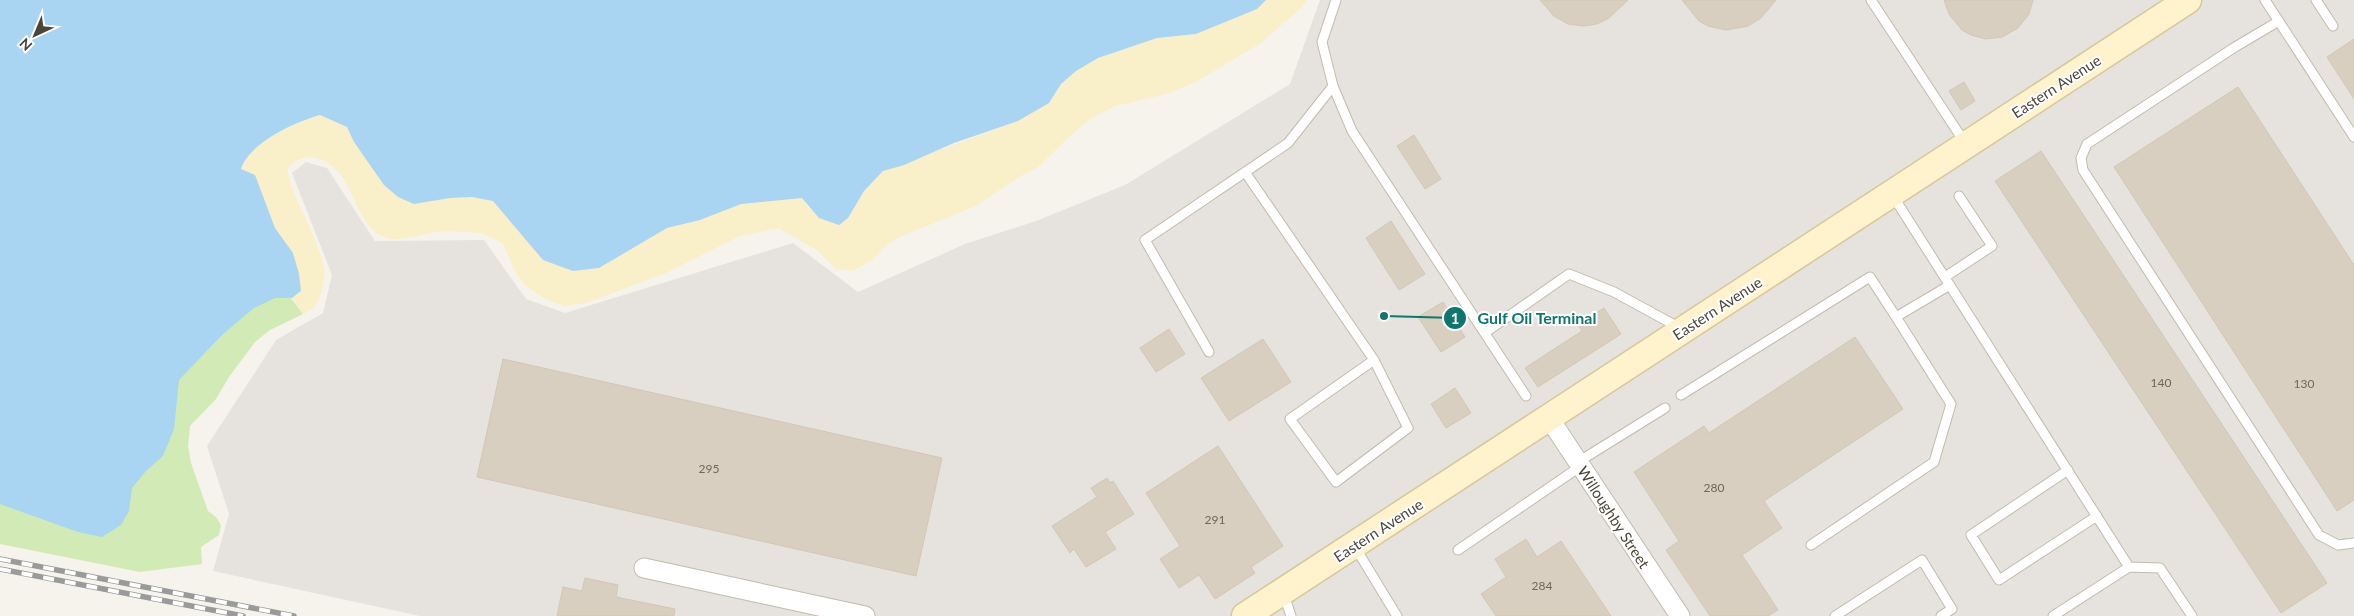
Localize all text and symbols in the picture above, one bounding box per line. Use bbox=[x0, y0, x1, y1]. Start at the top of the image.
north arrow bbox=[10, 10, 60, 60]
text: N bbox=[16, 35, 35, 55]
street label: Eastern Avenue bbox=[2008, 50, 2104, 121]
street label: Eastern Avenue bbox=[1669, 272, 1765, 343]
callout: Gulf Oil Terminal bbox=[1443, 303, 1607, 334]
text: Gulf Oil Terminal bbox=[1478, 308, 1596, 327]
text: 1 bbox=[1451, 309, 1459, 327]
house number: 140 bbox=[2151, 375, 2171, 390]
house number: 130 bbox=[2294, 376, 2314, 391]
house number: 295 bbox=[699, 461, 719, 476]
street label: Willoughby Street bbox=[1574, 463, 1654, 572]
house number: 280 bbox=[1704, 480, 1724, 495]
street label: Eastern Avenue bbox=[1330, 494, 1426, 565]
house number: 291 bbox=[1205, 512, 1225, 527]
house number: 284 bbox=[1532, 578, 1552, 593]

